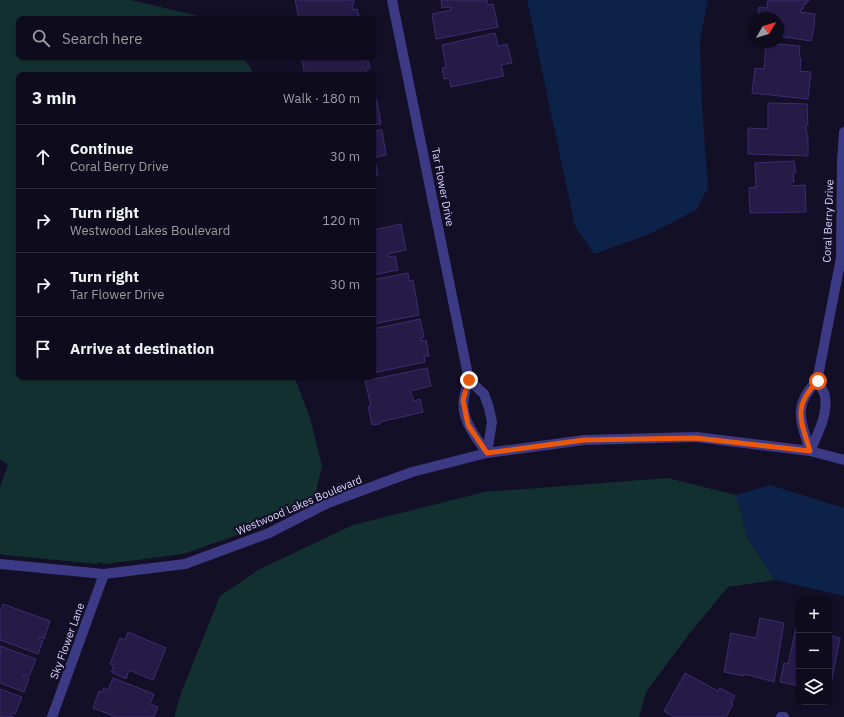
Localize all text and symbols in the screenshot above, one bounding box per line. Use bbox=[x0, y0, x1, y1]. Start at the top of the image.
north arrow bbox=[748, 12, 784, 48]
search box bbox=[16, 16, 376, 60]
icon: search bbox=[30, 27, 52, 49]
text: Search here bbox=[62, 29, 142, 48]
text: 3 min bbox=[32, 87, 76, 109]
text: Walk · 180 m bbox=[283, 90, 360, 107]
text: Continue bbox=[70, 139, 134, 158]
icon: ahead bbox=[32, 146, 54, 168]
street label: Tar Flower Drive bbox=[429, 146, 457, 228]
text: 30 m bbox=[330, 148, 360, 165]
text: Coral Berry Drive bbox=[70, 158, 169, 175]
street label: Coral Berry Drive bbox=[820, 179, 836, 263]
text: Turn right bbox=[70, 203, 139, 222]
icon: right bbox=[32, 210, 54, 232]
text: 120 m bbox=[322, 212, 360, 229]
text: Westwood Lakes Boulevard bbox=[70, 222, 230, 239]
text: Turn right bbox=[70, 267, 139, 286]
icon: right bbox=[32, 274, 54, 296]
text: 30 m bbox=[330, 276, 360, 293]
text: Tar Flower Drive bbox=[70, 286, 164, 303]
icon: arrive bbox=[32, 338, 54, 360]
text: Arrive at destination bbox=[70, 339, 214, 358]
route end bbox=[460, 371, 478, 389]
route start bbox=[809, 372, 827, 390]
street label: Westwood Lakes Boulevard bbox=[234, 472, 364, 538]
map controls bbox=[796, 597, 832, 705]
button: + bbox=[796, 597, 832, 633]
street label: Sky Flower Lane bbox=[47, 601, 87, 681]
button: − bbox=[796, 633, 832, 669]
button: layers bbox=[796, 669, 832, 705]

